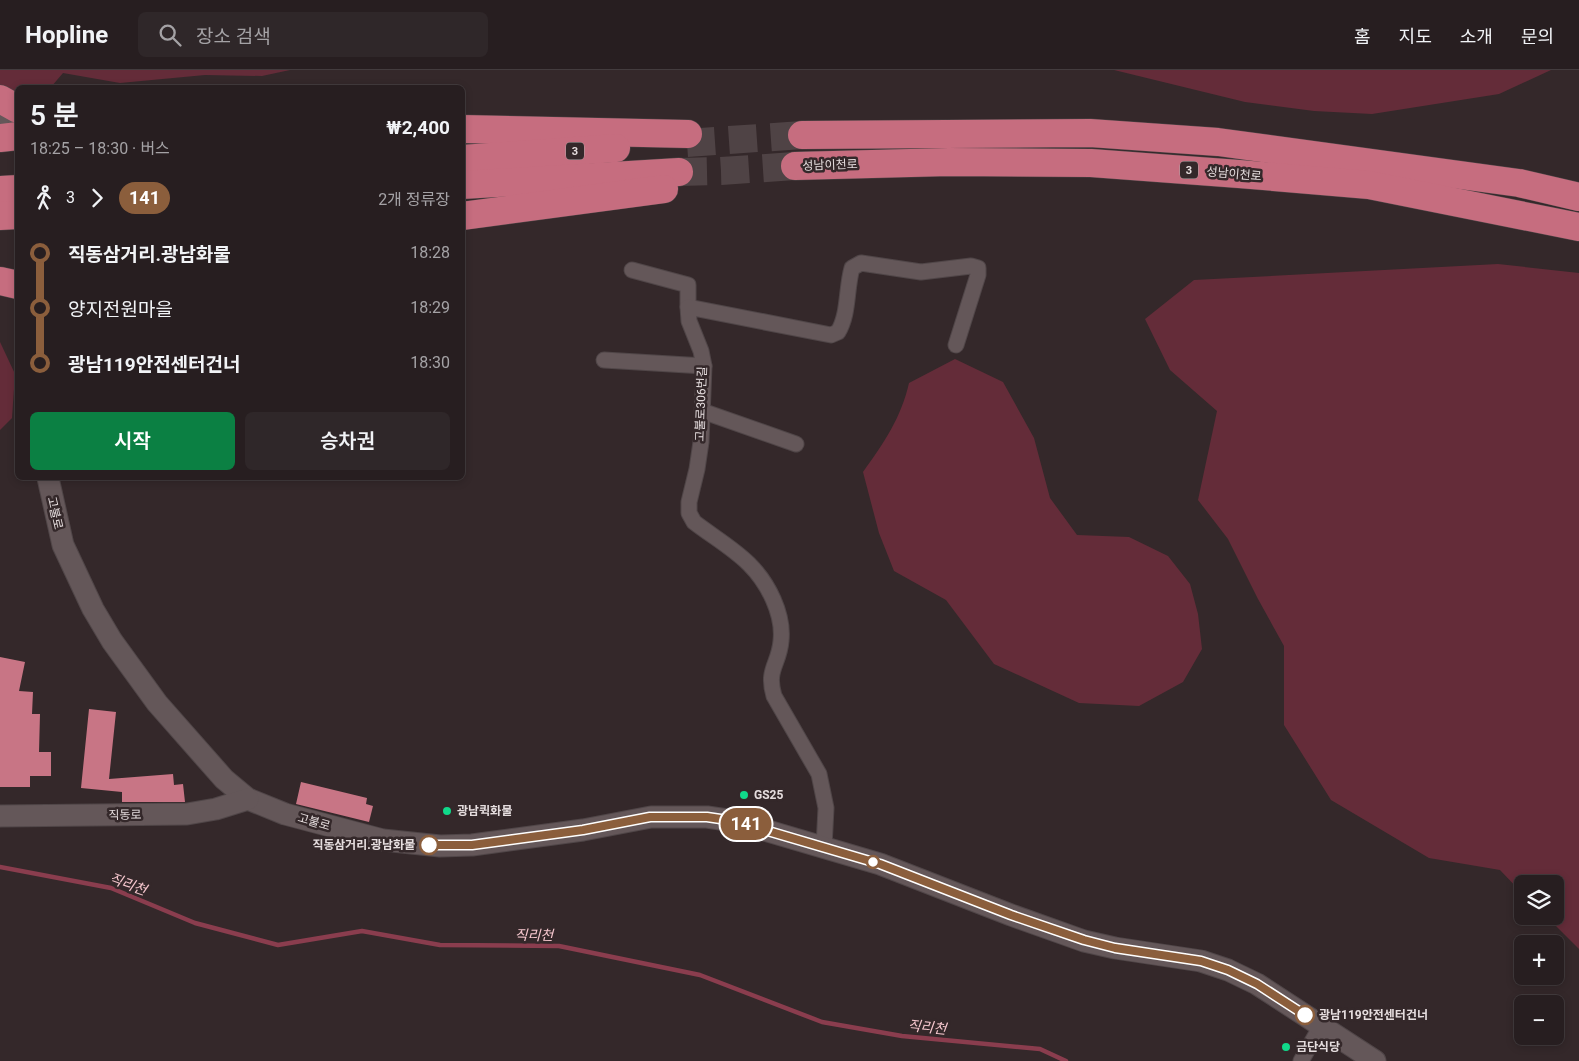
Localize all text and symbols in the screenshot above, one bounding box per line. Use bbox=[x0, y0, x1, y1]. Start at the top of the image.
search box bbox=[138, 12, 488, 57]
text: Hopline bbox=[25, 21, 108, 49]
icon: search bbox=[156, 21, 184, 49]
text: 장소 검색 bbox=[196, 25, 271, 48]
text: 홈 bbox=[1354, 26, 1371, 47]
text: 지도 bbox=[1399, 26, 1432, 47]
text: 소개 bbox=[1460, 26, 1493, 47]
text: 문의 bbox=[1521, 26, 1554, 47]
text: 5 분 bbox=[30, 99, 79, 132]
text: ₩2,400 bbox=[386, 116, 450, 139]
text: 18:25 – 18:30 · 버스 bbox=[30, 139, 170, 158]
road number: 3 bbox=[566, 142, 584, 160]
street label: 성남이천로 bbox=[802, 157, 858, 173]
road number: 3 bbox=[1180, 162, 1198, 178]
street label: 성남이천로 bbox=[1206, 165, 1262, 183]
icon: walk bbox=[30, 184, 58, 212]
icon: forward bbox=[83, 184, 111, 212]
text: 141 bbox=[129, 187, 160, 208]
text: 3 bbox=[66, 188, 75, 207]
text: 2개 정류장 bbox=[378, 190, 450, 209]
text: 직동삼거리.광남화물 bbox=[68, 243, 231, 266]
text: 18:28 bbox=[410, 243, 450, 262]
text: 양지전원마을 bbox=[68, 298, 173, 321]
text: 18:29 bbox=[410, 298, 450, 317]
text: 광남119안전센터건너 bbox=[68, 353, 241, 376]
text: 18:30 bbox=[410, 353, 450, 372]
street label: 고불로306번길 bbox=[693, 366, 709, 442]
button: 시작 bbox=[30, 412, 235, 470]
button: 승차권 bbox=[245, 412, 450, 470]
street label: 고불로 bbox=[44, 495, 66, 531]
place label: GS25 bbox=[754, 788, 783, 802]
marker: GS25 bbox=[738, 789, 750, 801]
place label: 광남퀵화물 bbox=[457, 804, 512, 818]
marker: 광남퀵화물 bbox=[441, 805, 453, 817]
street label: 직동로 bbox=[108, 808, 142, 822]
line badge: 141 bbox=[717, 808, 775, 840]
street label: 고불로 bbox=[296, 811, 332, 833]
text: 141 bbox=[731, 813, 761, 834]
marker: 직동삼거리.광남화물 bbox=[419, 835, 439, 855]
place label: 직동삼거리.광남화물 bbox=[312, 838, 415, 852]
unlabelled marker bbox=[866, 855, 880, 869]
water label: 직리천 bbox=[107, 870, 150, 899]
map controls bbox=[1514, 875, 1564, 1045]
button: layers bbox=[1514, 875, 1564, 925]
water label: 직리천 bbox=[515, 927, 555, 943]
button: + bbox=[1514, 935, 1564, 985]
button: − bbox=[1514, 995, 1564, 1045]
marker: 광남119안전센터건너 bbox=[1295, 1005, 1315, 1025]
place label: 광남119안전센터건너 bbox=[1319, 1008, 1428, 1022]
water label: 직리천 bbox=[907, 1017, 948, 1037]
place label: 금단식당 bbox=[1296, 1040, 1340, 1054]
marker: 금단식당 bbox=[1280, 1041, 1292, 1053]

